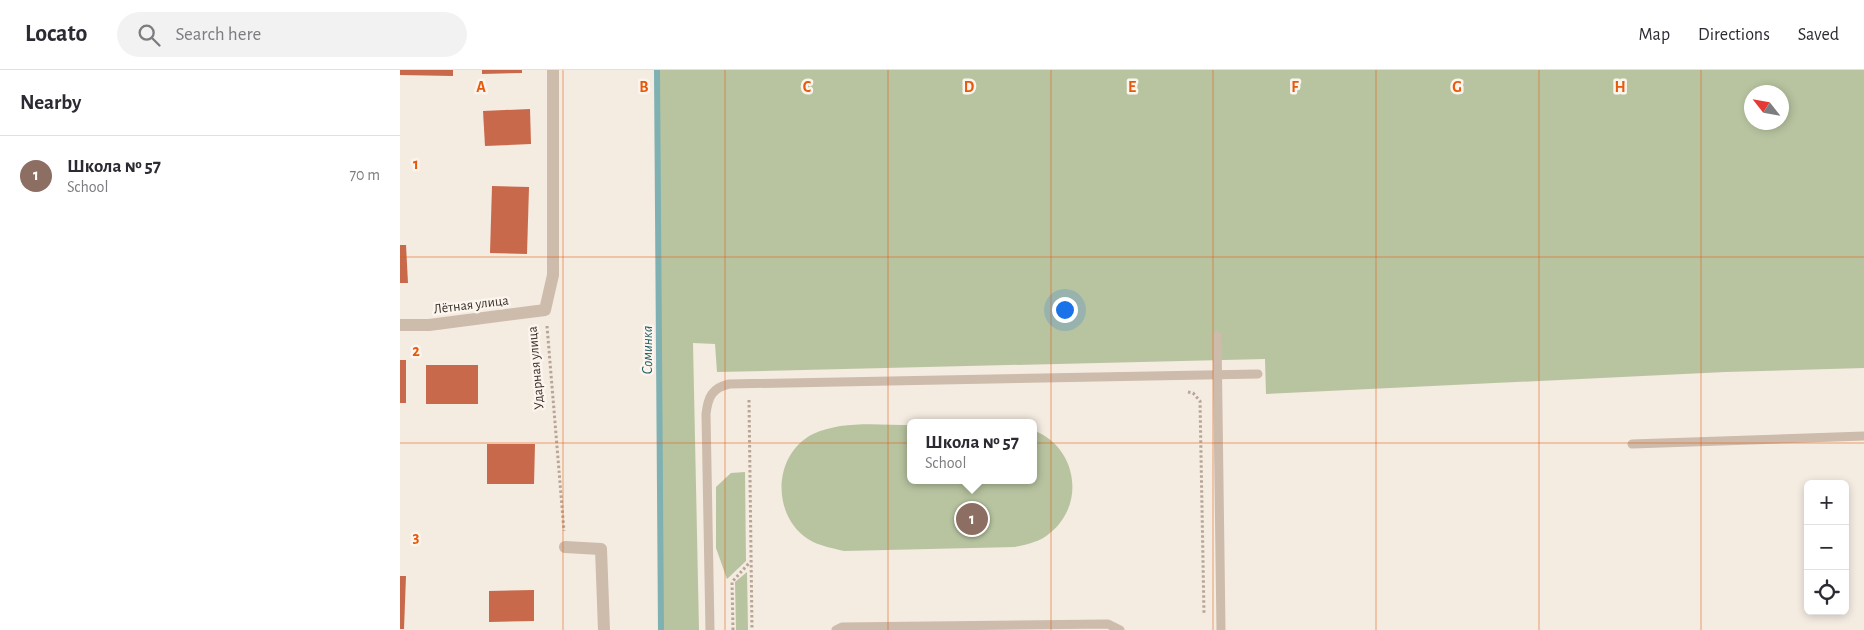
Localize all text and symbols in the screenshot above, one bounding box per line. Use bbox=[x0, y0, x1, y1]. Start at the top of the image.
search box bbox=[117, 12, 467, 57]
icon: search bbox=[135, 21, 163, 49]
text: Locato bbox=[25, 22, 87, 46]
text: Search here bbox=[175, 25, 261, 44]
text: Map bbox=[1639, 26, 1670, 44]
text: Directions bbox=[1698, 26, 1770, 44]
text: Saved bbox=[1798, 26, 1839, 44]
text: A bbox=[476, 79, 486, 95]
text: B bbox=[639, 79, 649, 95]
text: C bbox=[803, 79, 812, 95]
text: D bbox=[964, 79, 975, 95]
text: E bbox=[1128, 79, 1136, 95]
text: F bbox=[1291, 79, 1299, 95]
text: G bbox=[1452, 79, 1462, 95]
text: H bbox=[1614, 79, 1626, 95]
north arrow bbox=[1744, 85, 1789, 130]
text: Nearby bbox=[20, 92, 81, 113]
text: 1 bbox=[413, 156, 419, 172]
text: Школа № 57 bbox=[67, 157, 161, 176]
text: 1 bbox=[33, 167, 39, 183]
text: 70 m bbox=[349, 167, 380, 183]
text: School bbox=[67, 179, 108, 195]
street label: Лётная улица bbox=[433, 293, 510, 317]
your location bbox=[1052, 297, 1078, 323]
street label: Ударная улица bbox=[525, 325, 547, 410]
water label: Соминка bbox=[640, 326, 655, 374]
text: 2 bbox=[412, 343, 420, 359]
popup bbox=[907, 419, 1037, 484]
text: Школа № 57 bbox=[925, 433, 1019, 452]
text: School bbox=[925, 455, 966, 471]
map controls bbox=[1804, 480, 1849, 615]
button: + bbox=[1804, 480, 1849, 525]
pin: 1 bbox=[956, 500, 988, 538]
button: − bbox=[1804, 525, 1849, 570]
text: 3 bbox=[413, 529, 420, 545]
button: locate bbox=[1804, 570, 1849, 615]

